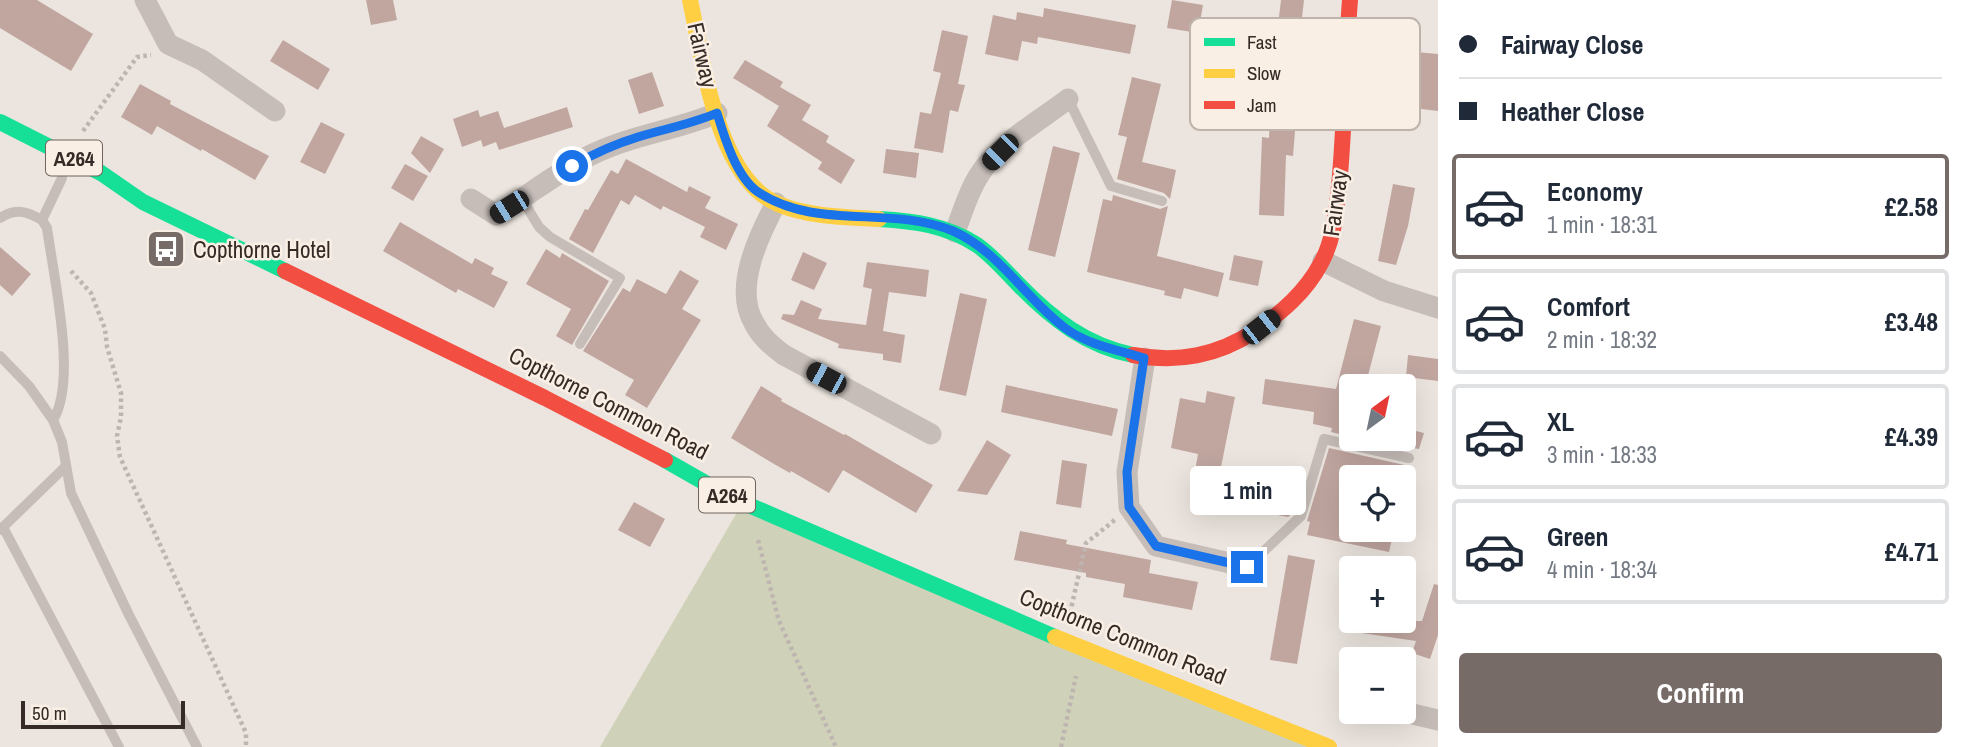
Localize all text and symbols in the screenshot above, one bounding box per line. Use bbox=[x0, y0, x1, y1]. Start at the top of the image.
legend bbox=[1190, 18, 1420, 130]
street label: Fairway bbox=[680, 19, 726, 91]
text: Fairway Close bbox=[1501, 27, 1643, 62]
text: Fast bbox=[1247, 29, 1277, 55]
text: Slow bbox=[1247, 60, 1282, 86]
text: Jam bbox=[1247, 92, 1276, 118]
text: Heather Close bbox=[1501, 94, 1644, 129]
car bbox=[978, 130, 1023, 174]
road number: A264 bbox=[46, 140, 102, 176]
route start bbox=[556, 150, 588, 182]
street label: Fairway bbox=[1315, 168, 1355, 238]
text: Economy bbox=[1547, 174, 1643, 209]
icon: car bbox=[1463, 175, 1526, 238]
car bbox=[486, 187, 533, 227]
text: £2.58 bbox=[1885, 189, 1938, 224]
text: 1 min · 18:31 bbox=[1547, 209, 1657, 240]
bus stop icon: Copthorne Hotel bbox=[145, 228, 187, 270]
place label: Copthorne Hotel bbox=[193, 234, 330, 265]
text: Comfort bbox=[1547, 289, 1630, 324]
icon: car bbox=[1463, 290, 1526, 353]
text: £3.48 bbox=[1885, 304, 1938, 339]
car bbox=[1238, 306, 1285, 348]
text: 2 min · 18:32 bbox=[1547, 324, 1657, 355]
street label: Copthorne Common Road bbox=[504, 339, 714, 467]
car bbox=[803, 359, 850, 397]
north arrow bbox=[1339, 374, 1416, 452]
map controls bbox=[1339, 374, 1416, 724]
text: XL bbox=[1547, 404, 1574, 439]
icon: car bbox=[1463, 405, 1526, 468]
text: £4.39 bbox=[1885, 419, 1938, 454]
text: 3 min · 18:33 bbox=[1547, 439, 1657, 470]
button: locate bbox=[1339, 465, 1416, 542]
callout: 1 min bbox=[1189, 466, 1305, 514]
text: 1 min bbox=[1223, 475, 1273, 506]
road number: A264 bbox=[699, 477, 755, 512]
text: Green bbox=[1547, 519, 1609, 554]
icon: car bbox=[1463, 520, 1526, 583]
text: £4.71 bbox=[1885, 534, 1938, 569]
route end bbox=[1231, 551, 1263, 583]
text: 4 min · 18:34 bbox=[1547, 554, 1657, 585]
button: + bbox=[1339, 556, 1416, 633]
street label: Copthorne Common Road bbox=[1015, 580, 1231, 692]
button: − bbox=[1339, 647, 1416, 724]
button: Confirm bbox=[1459, 653, 1942, 733]
scale bar bbox=[21, 698, 186, 730]
text: 50 m bbox=[32, 700, 67, 726]

